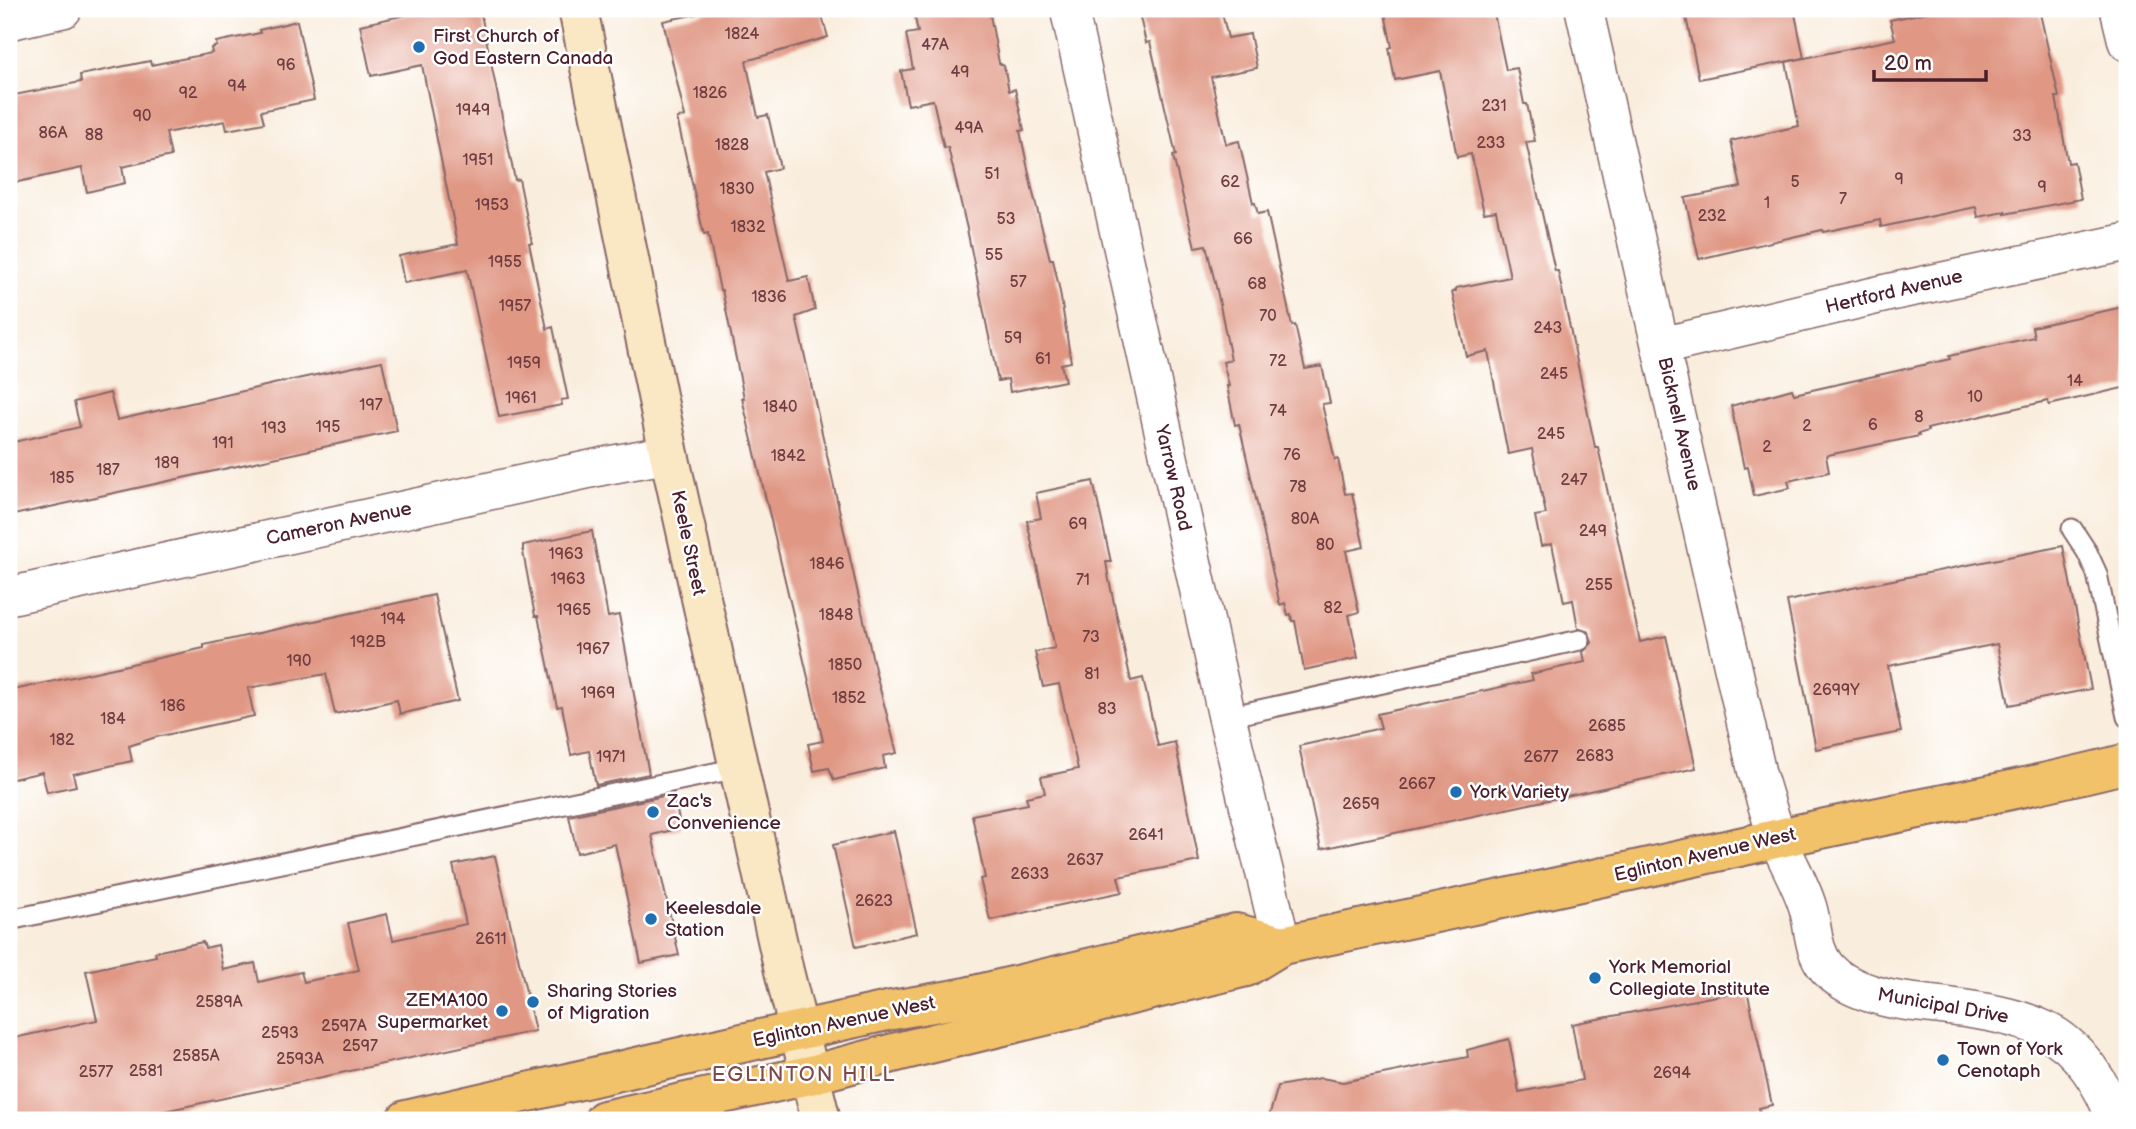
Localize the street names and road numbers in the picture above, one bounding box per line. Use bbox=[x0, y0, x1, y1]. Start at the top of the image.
street label: Hertford Avenue bbox=[1823, 265, 1965, 319]
street label: Bicknell Avenue bbox=[1652, 355, 1706, 493]
street label: Yarrow Road bbox=[1149, 422, 1196, 533]
street label: Keele Street bbox=[666, 488, 710, 598]
street label: Cameron Avenue bbox=[264, 497, 414, 551]
street label: Eglinton Avenue West bbox=[1612, 823, 1798, 887]
street label: Municipal Drive bbox=[1876, 983, 2010, 1029]
street label: Eglinton Avenue West bbox=[751, 991, 937, 1053]

